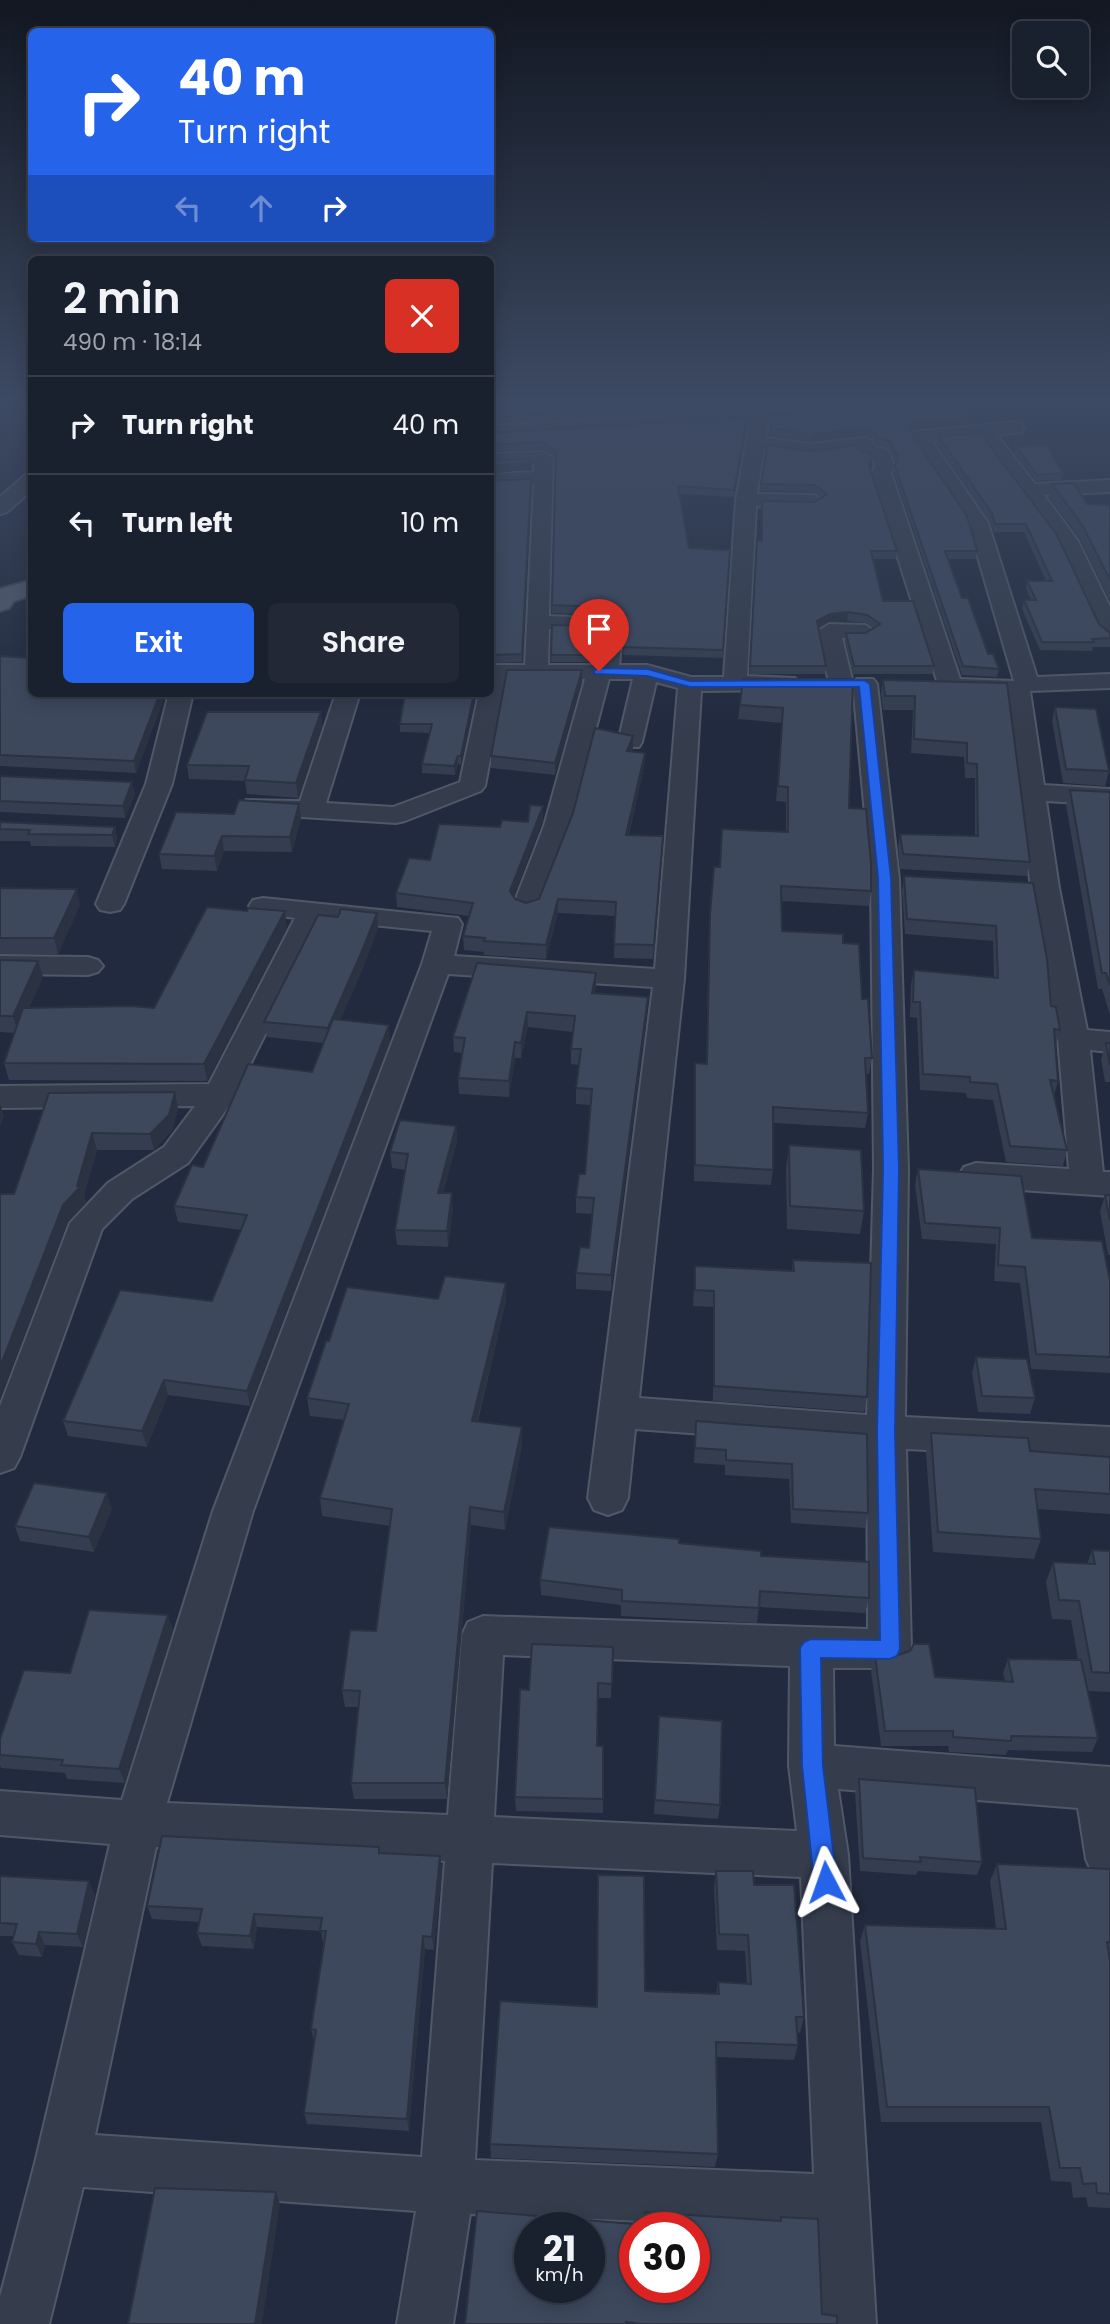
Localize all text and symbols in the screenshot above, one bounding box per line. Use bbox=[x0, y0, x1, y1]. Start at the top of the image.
map controls bbox=[1012, 21, 1089, 98]
button: search bbox=[1012, 21, 1089, 98]
text: 40 m bbox=[178, 44, 305, 112]
icon: right bbox=[63, 56, 154, 147]
text: Turn right bbox=[178, 109, 330, 154]
icon: left bbox=[169, 189, 207, 227]
icon: ahead bbox=[242, 189, 280, 227]
icon: right bbox=[315, 189, 353, 227]
text: 2 min bbox=[63, 269, 181, 328]
button: close bbox=[385, 279, 459, 353]
text: 490 m · 18:14 bbox=[63, 326, 202, 358]
icon: right bbox=[63, 406, 101, 444]
text: Turn right bbox=[122, 407, 254, 443]
text: 40 m bbox=[393, 407, 459, 443]
icon: left bbox=[63, 504, 101, 542]
text: Turn left bbox=[122, 505, 233, 541]
text: 10 m bbox=[401, 505, 459, 541]
pin bbox=[569, 599, 629, 671]
button: Exit bbox=[63, 603, 254, 683]
button: Share bbox=[268, 603, 459, 683]
icon: arrive bbox=[580, 610, 618, 648]
position arrow bbox=[789, 1845, 863, 1919]
speed limit sign: 30 bbox=[619, 2212, 710, 2303]
text: 21 bbox=[543, 2224, 576, 2273]
text: km/h bbox=[536, 2262, 583, 2287]

